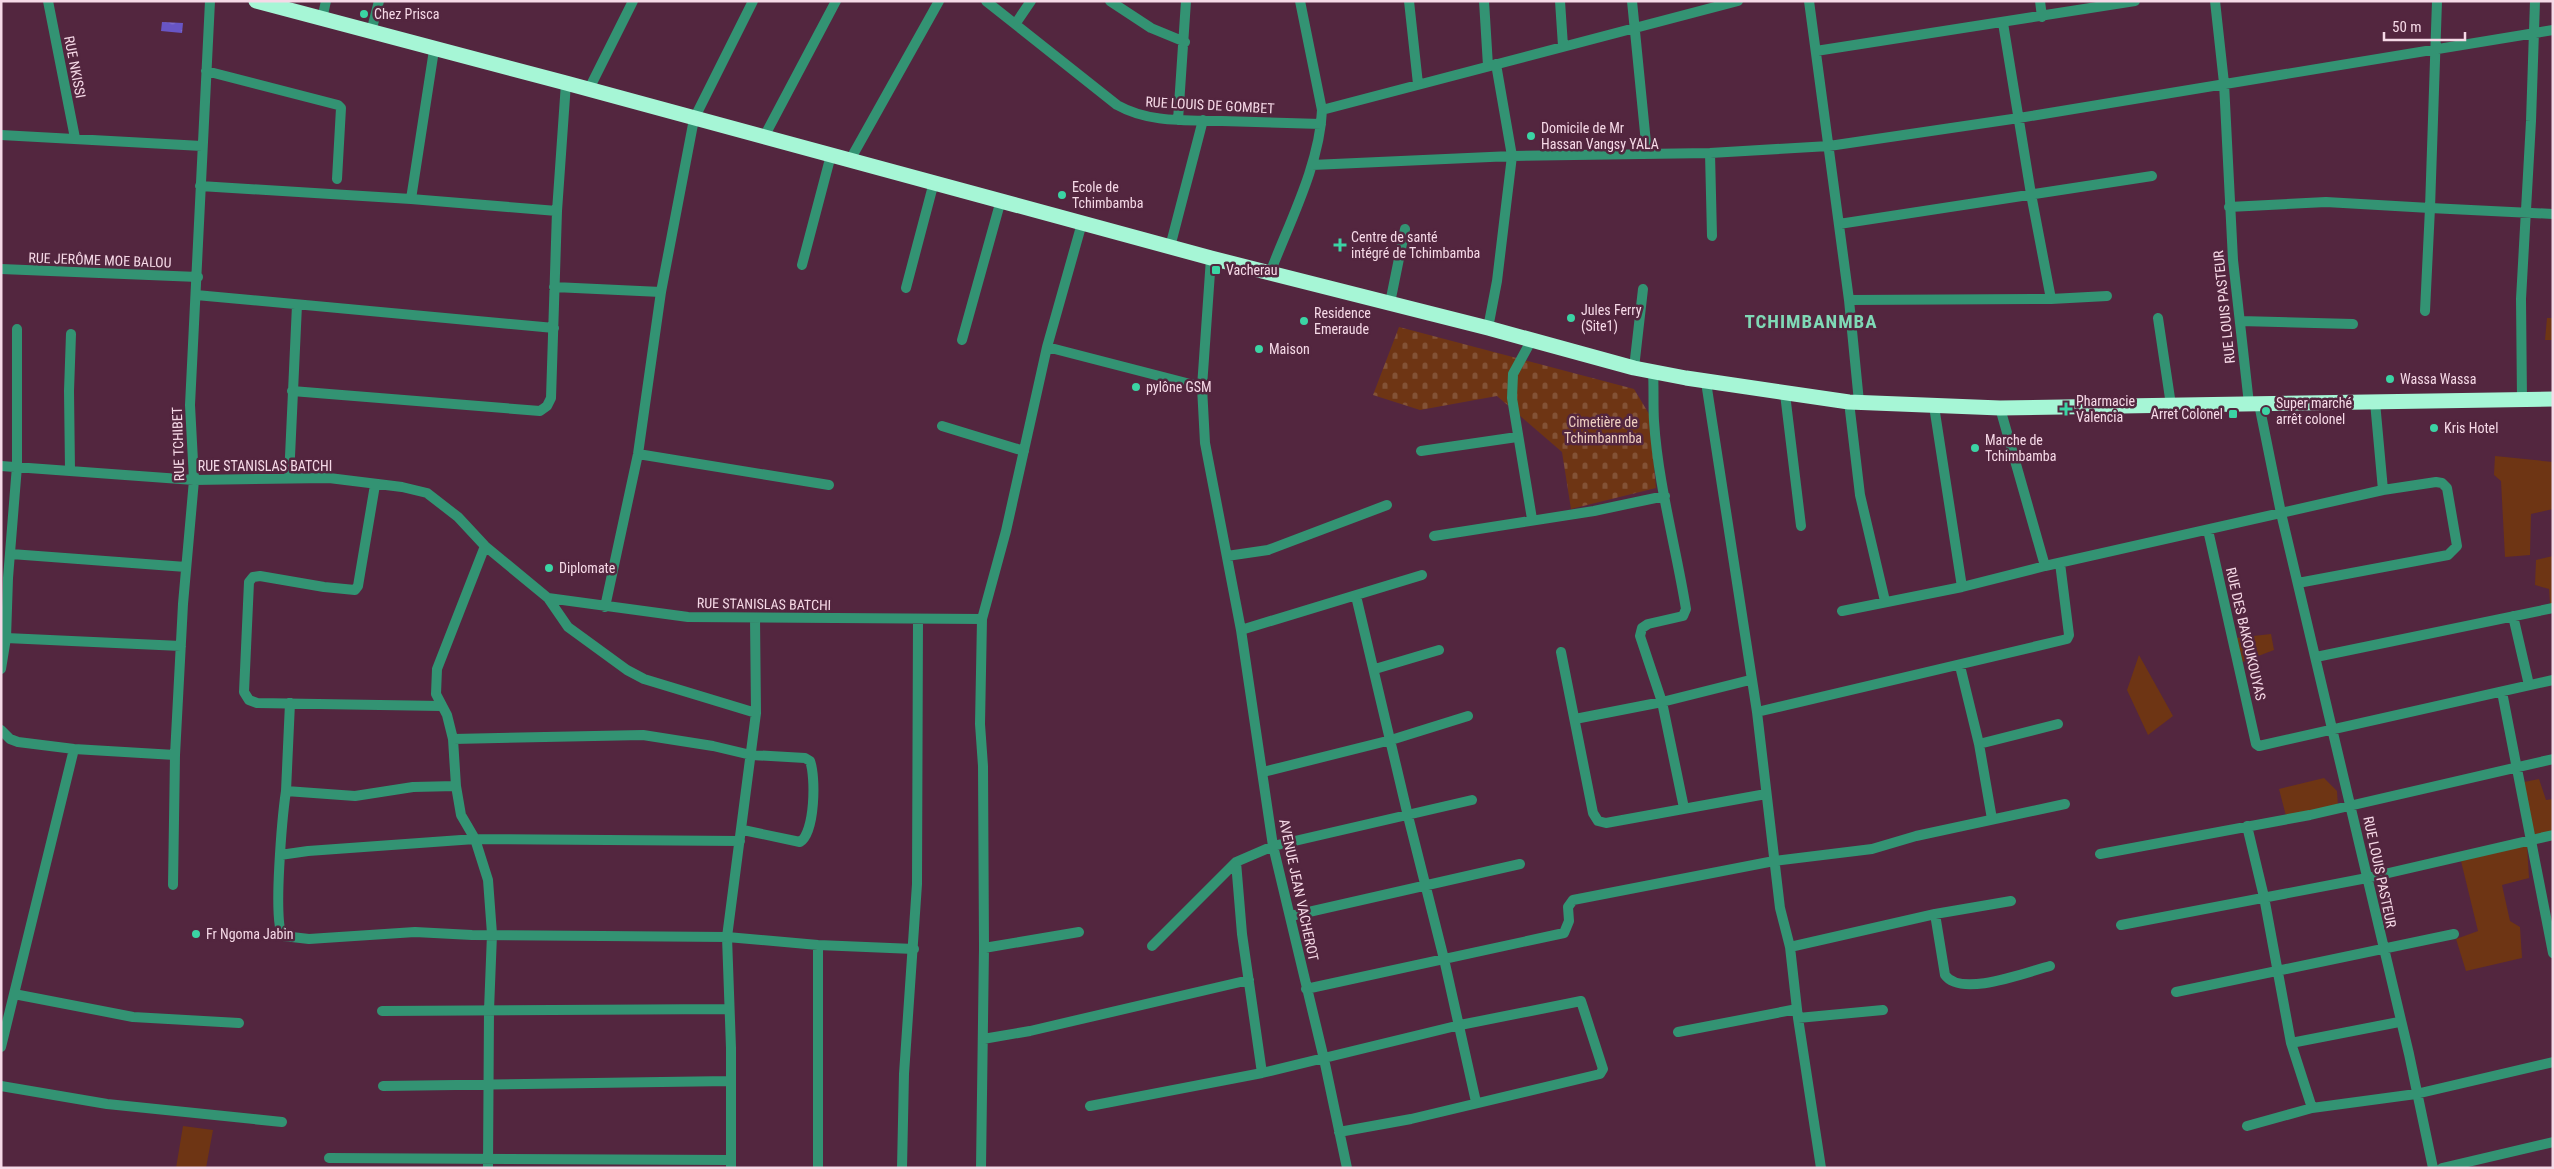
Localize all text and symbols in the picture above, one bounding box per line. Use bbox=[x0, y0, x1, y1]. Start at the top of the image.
place label: Chez Prisca bbox=[374, 6, 439, 22]
marker: Chez Prisca bbox=[358, 8, 370, 20]
scale bar bbox=[2384, 10, 2465, 42]
text: 50 m bbox=[2392, 18, 2422, 36]
street label: RUE NKISSI bbox=[61, 34, 89, 100]
street label: RUE LOUIS DE GOMBET bbox=[1145, 94, 1275, 116]
place label: Domicile de Mr Hassan Vangsy YALA bbox=[1541, 120, 1659, 152]
marker: Domicile de Mr Hassan Vangsy YALA bbox=[1525, 130, 1537, 142]
place label: Ecole de Tchimbamba bbox=[1072, 179, 1143, 211]
marker: Ecole de Tchimbamba bbox=[1056, 189, 1068, 201]
place label: Centre de santé intégré de Tchimbamba bbox=[1351, 229, 1480, 261]
marker: Centre de santé intégré de Tchimbamba bbox=[1333, 238, 1347, 252]
street label: RUE JERÔME MOE BALOU bbox=[28, 249, 172, 270]
street label: RUE LOUIS PASTEUR bbox=[2210, 249, 2238, 364]
place label: Vacherau bbox=[1226, 262, 1278, 278]
marker: Vacherau bbox=[1210, 264, 1222, 276]
place label: Jules Ferry (Site1) bbox=[1581, 302, 1642, 335]
place label: Residence Emeraude bbox=[1314, 305, 1371, 337]
district label: TCHIMBANMBA bbox=[1744, 310, 1878, 333]
marker: Jules Ferry (Site1) bbox=[1565, 312, 1577, 324]
marker: Residence Emeraude bbox=[1298, 315, 1310, 327]
place label: Maison bbox=[1269, 341, 1310, 357]
marker: Maison bbox=[1253, 343, 1265, 355]
place label: Wassa Wassa bbox=[2400, 371, 2476, 387]
marker: Wassa Wassa bbox=[2384, 373, 2396, 385]
place label: pylône GSM bbox=[1146, 379, 1212, 395]
marker: pylône GSM bbox=[1130, 381, 1142, 393]
place label: Pharmacie Valencia bbox=[2076, 393, 2135, 425]
place label: Super marché arrêt colonel bbox=[2276, 395, 2353, 427]
marker: Pharmacie Valencia bbox=[2060, 403, 2072, 415]
marker: Super marché arrêt colonel bbox=[2260, 405, 2272, 417]
place label: Arret Colonel bbox=[2151, 406, 2223, 422]
street label: RUE TCHIBET bbox=[169, 407, 187, 481]
marker: Arret Colonel bbox=[2227, 408, 2239, 420]
park label: Cimetière de Tchimbanmba bbox=[1564, 414, 1642, 446]
place label: Kris Hotel bbox=[2444, 420, 2498, 436]
marker: Kris Hotel bbox=[2428, 422, 2440, 434]
place label: Marche de Tchimbamba bbox=[1985, 432, 2056, 464]
marker: Marche de Tchimbamba bbox=[1969, 442, 1981, 454]
street label: RUE STANISLAS BATCHI bbox=[198, 458, 332, 474]
place label: Diplomate bbox=[559, 560, 616, 576]
marker: Diplomate bbox=[543, 562, 555, 574]
street label: RUE DES BAKOUKOUYAS bbox=[2223, 566, 2269, 702]
street label: RUE STANISLAS BATCHI bbox=[697, 595, 831, 613]
street label: RUE LOUIS PASTEUR bbox=[2360, 815, 2400, 930]
street label: AVENUE JEAN VACHEROT bbox=[1276, 818, 1322, 962]
place label: Fr Ngoma Jabin bbox=[206, 926, 293, 942]
marker: Fr Ngoma Jabin bbox=[190, 928, 202, 940]

